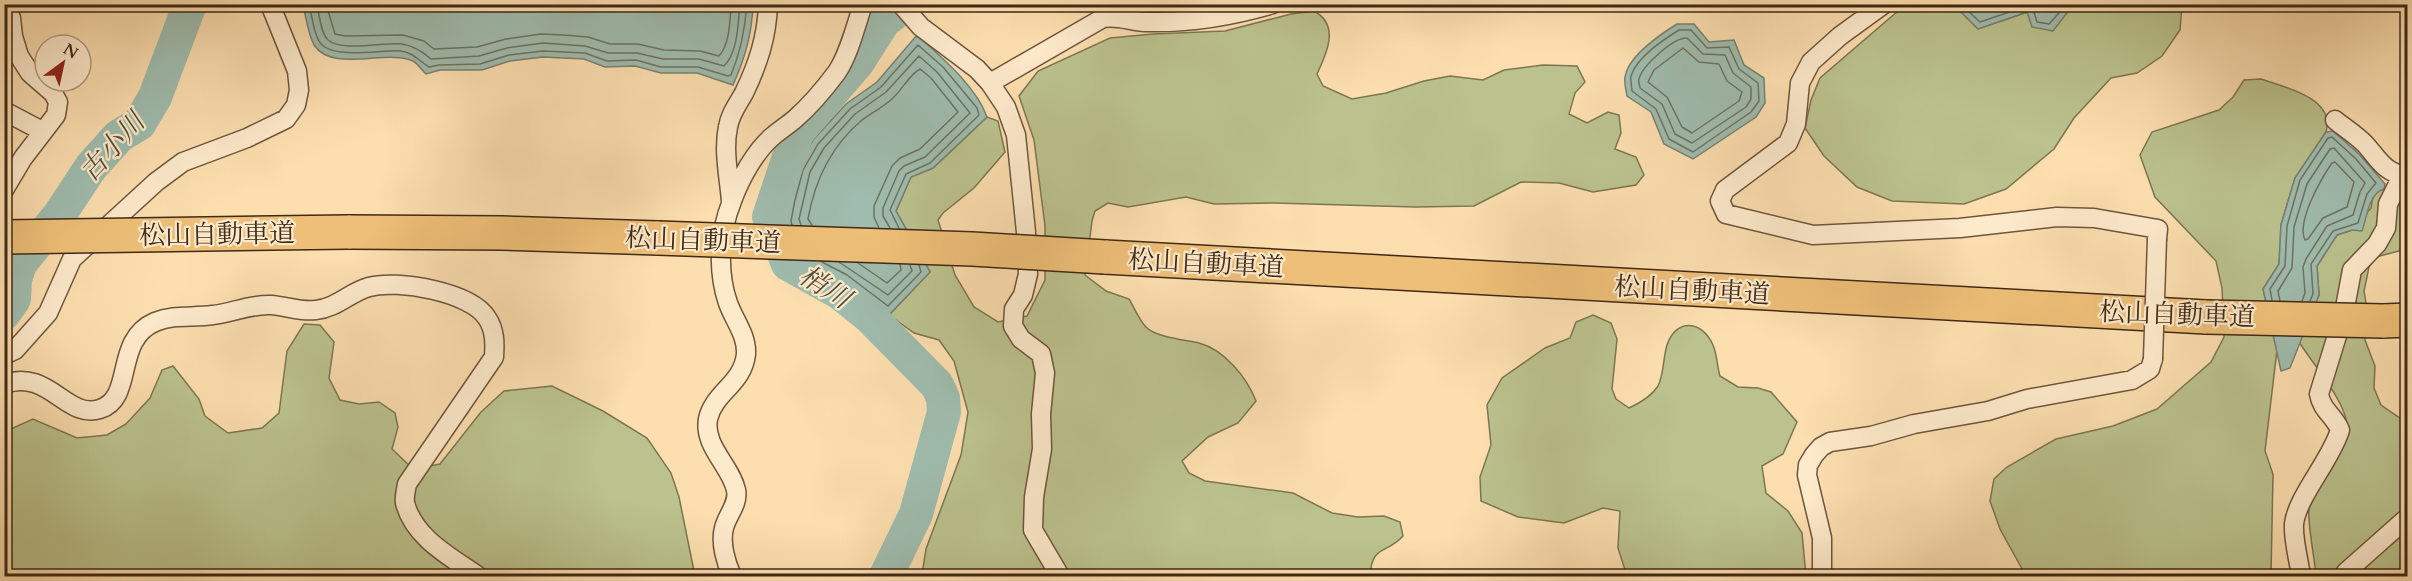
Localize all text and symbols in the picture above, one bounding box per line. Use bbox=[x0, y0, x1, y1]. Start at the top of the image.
north arrow bbox=[33, 33, 93, 93]
text: N bbox=[59, 38, 83, 64]
water label: 古小川 bbox=[72, 103, 155, 190]
street label: 松山自動車道 bbox=[139, 216, 295, 253]
street label: 松山自動車道 bbox=[624, 220, 782, 261]
street label: 松山自動車道 bbox=[1127, 242, 1285, 285]
water label: 梢川 bbox=[792, 257, 860, 319]
street label: 松山自動車道 bbox=[1613, 269, 1771, 312]
street label: 松山自動車道 bbox=[2098, 294, 2256, 335]

